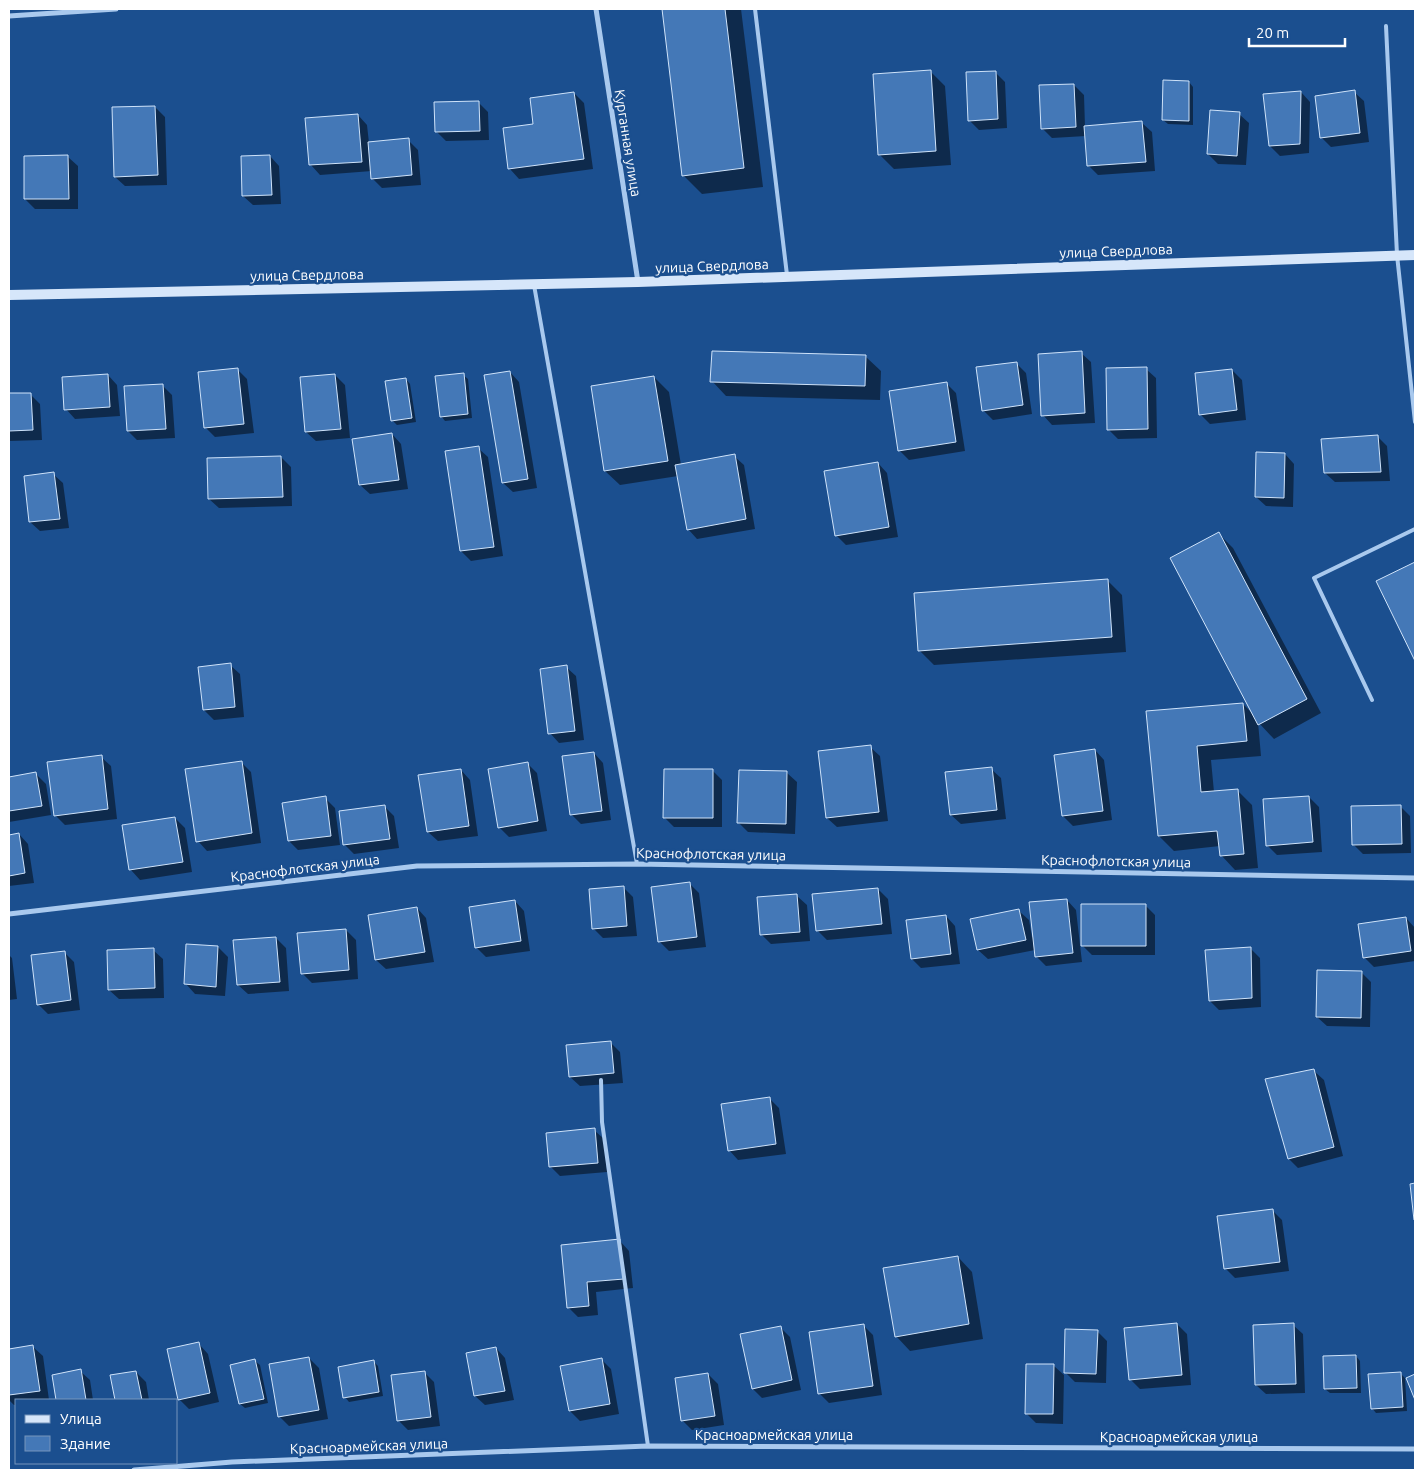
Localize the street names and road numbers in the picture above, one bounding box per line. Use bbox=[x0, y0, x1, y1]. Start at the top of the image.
street label: Курганная улица bbox=[612, 88, 644, 198]
street label: улица Свердлова bbox=[1059, 241, 1173, 261]
street label: улица Свердлова bbox=[655, 256, 769, 276]
street label: улица Свердлова bbox=[250, 266, 364, 284]
street label: Краснофлотская улица bbox=[636, 845, 786, 863]
street label: Краснофлотская улица bbox=[230, 851, 380, 885]
street label: Краснофлотская улица bbox=[1041, 852, 1191, 870]
street label: Красноармейская улица bbox=[695, 1427, 853, 1443]
street label: Красноармейская улица bbox=[1100, 1429, 1258, 1445]
street label: Красноармейская улица bbox=[290, 1435, 448, 1457]

